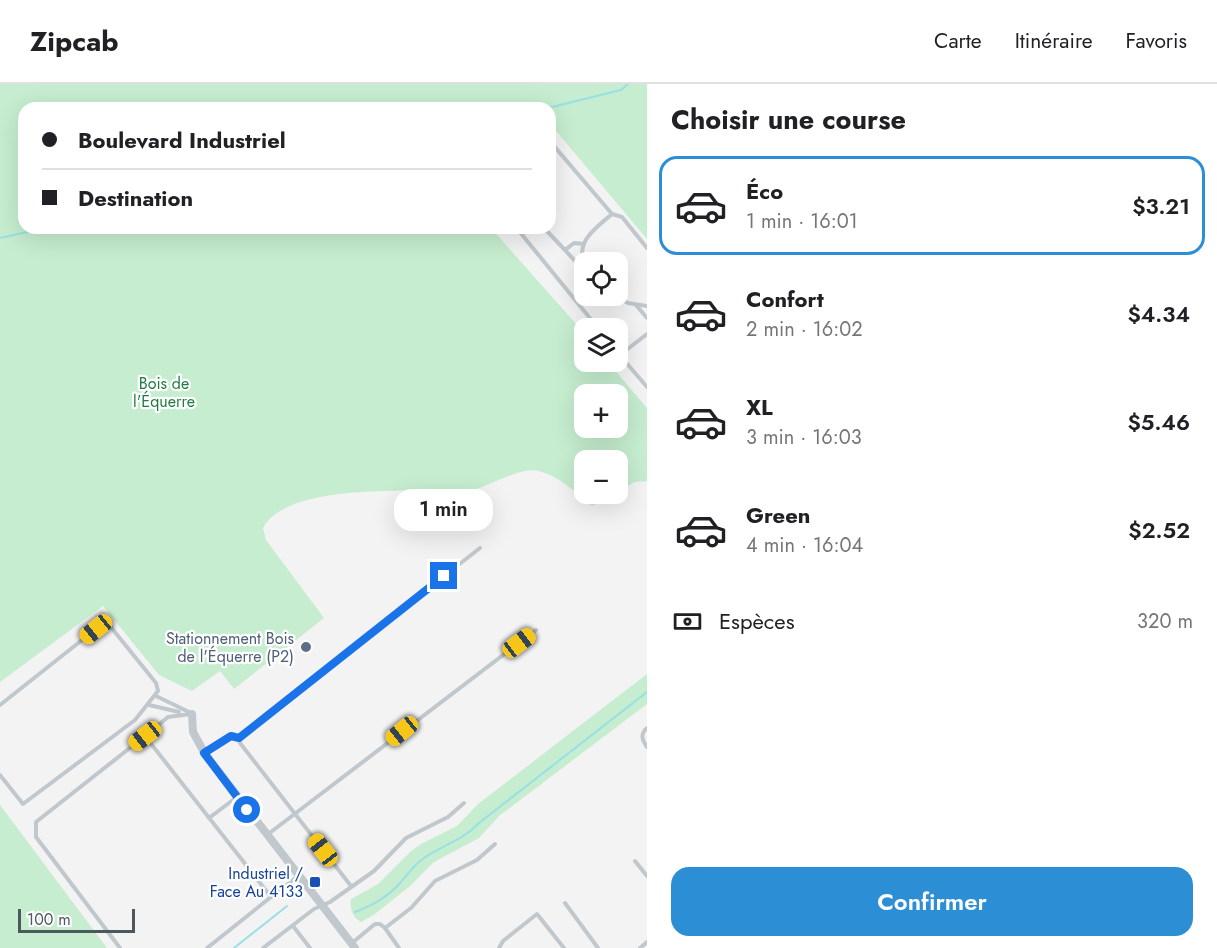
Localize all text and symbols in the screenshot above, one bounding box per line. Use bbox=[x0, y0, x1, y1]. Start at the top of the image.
text: Zipcab bbox=[30, 21, 119, 62]
text: Carte bbox=[934, 26, 982, 56]
text: Itinéraire bbox=[1015, 26, 1093, 56]
text: Favoris bbox=[1126, 26, 1187, 56]
text: Choisir une course bbox=[671, 100, 906, 139]
text: Boulevard Industriel bbox=[78, 124, 286, 156]
text: Éco bbox=[746, 175, 783, 207]
icon: car bbox=[674, 179, 728, 233]
text: Destination bbox=[78, 182, 193, 214]
text: $3.21 bbox=[1132, 190, 1190, 222]
text: 1 min · 16:01 bbox=[746, 207, 858, 236]
map controls bbox=[574, 252, 628, 504]
button: locate bbox=[574, 252, 628, 306]
text: Confort bbox=[746, 283, 824, 315]
icon: car bbox=[674, 287, 728, 341]
text: $4.34 bbox=[1127, 298, 1190, 330]
text: 2 min · 16:02 bbox=[746, 315, 863, 344]
button: layers bbox=[574, 318, 628, 372]
park label: Bois de l'Équerre bbox=[133, 372, 195, 413]
button: + bbox=[574, 384, 628, 438]
text: XL bbox=[746, 391, 773, 423]
icon: car bbox=[674, 395, 728, 449]
text: $5.46 bbox=[1127, 406, 1190, 438]
text: 3 min · 16:03 bbox=[746, 423, 862, 452]
button: − bbox=[574, 450, 628, 504]
callout: 1 min bbox=[394, 489, 494, 531]
text: 1 min bbox=[419, 495, 468, 524]
text: Green bbox=[746, 499, 810, 531]
icon: car bbox=[674, 503, 728, 557]
text: $2.52 bbox=[1128, 514, 1190, 546]
text: 4 min · 16:04 bbox=[746, 531, 863, 560]
route end bbox=[430, 562, 457, 589]
icon: cash bbox=[671, 605, 704, 638]
text: Espèces bbox=[719, 605, 795, 637]
text: 320 m bbox=[1137, 607, 1193, 636]
car bbox=[76, 611, 116, 647]
car bbox=[499, 625, 539, 661]
place label: Stationnement Bois de l'Équerre (P2) bbox=[166, 627, 294, 668]
marker: Stationnement Bois de l'Équerre (P2) bbox=[299, 640, 313, 654]
car bbox=[382, 713, 422, 749]
car bbox=[125, 718, 165, 754]
route start bbox=[233, 796, 260, 823]
car bbox=[305, 830, 341, 870]
place label: Industriel / Face Au 4133 bbox=[210, 862, 303, 903]
button: Confirmer bbox=[671, 867, 1193, 936]
marker: Industriel / Face Au 4133 bbox=[308, 875, 322, 889]
scale bar bbox=[18, 906, 135, 934]
text: 100 m bbox=[27, 908, 71, 931]

